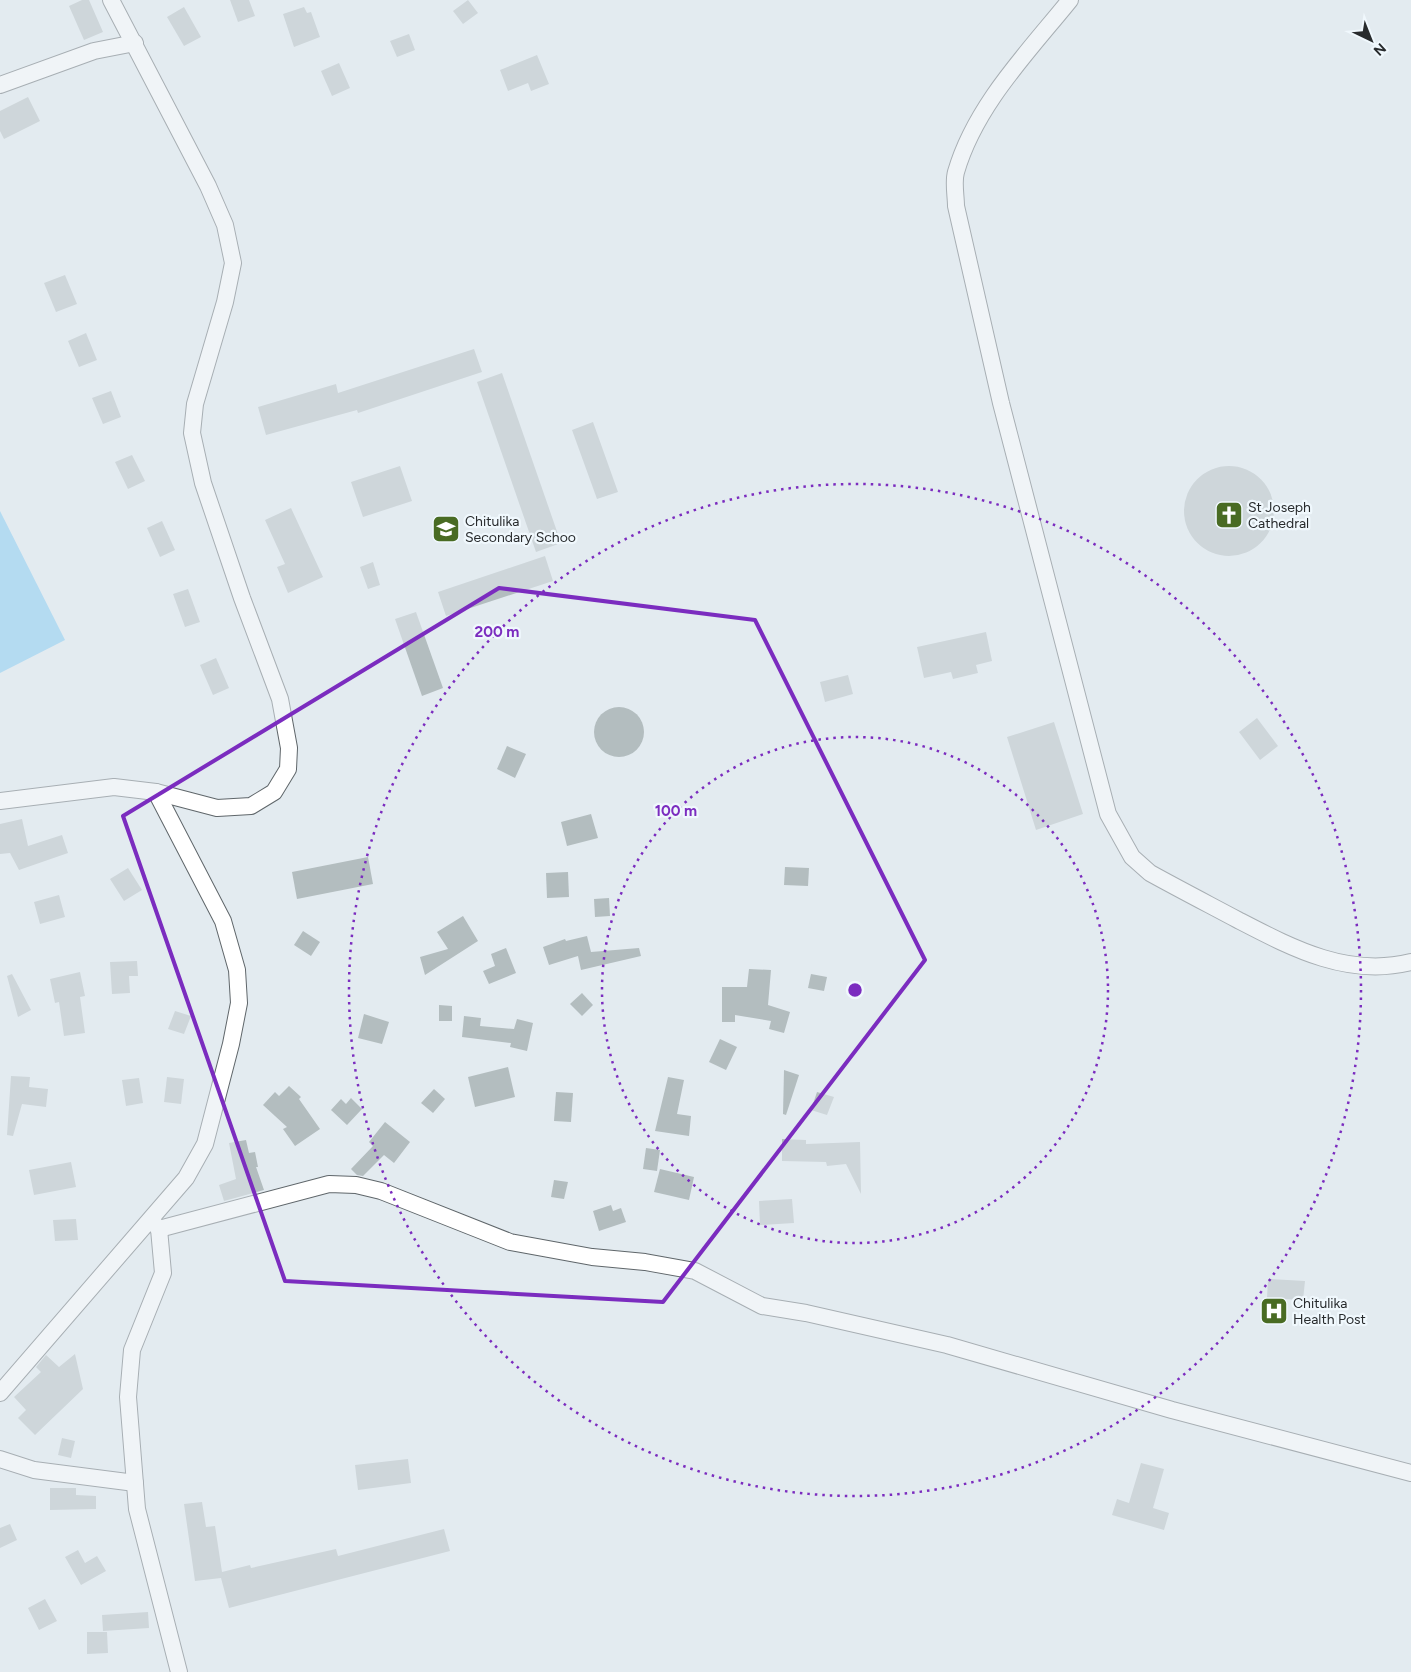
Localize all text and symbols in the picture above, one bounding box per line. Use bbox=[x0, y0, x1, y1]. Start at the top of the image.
north arrow bbox=[1346, 15, 1396, 65]
text: N bbox=[1370, 39, 1389, 59]
place label: St Joseph Cathedral bbox=[1248, 499, 1311, 532]
church icon: St Joseph Cathedral bbox=[1214, 500, 1244, 530]
place label: Chitulika Secondary Schoo bbox=[465, 513, 576, 546]
school or university icon: Chitulika Secondary Schoo bbox=[431, 514, 461, 544]
text: 200 m bbox=[475, 623, 519, 641]
text: 100 m bbox=[655, 802, 697, 820]
centre of rings bbox=[846, 981, 864, 999]
place label: Chitulika Health Post bbox=[1293, 1295, 1366, 1328]
hospital icon: Chitulika Health Post bbox=[1259, 1296, 1289, 1326]

